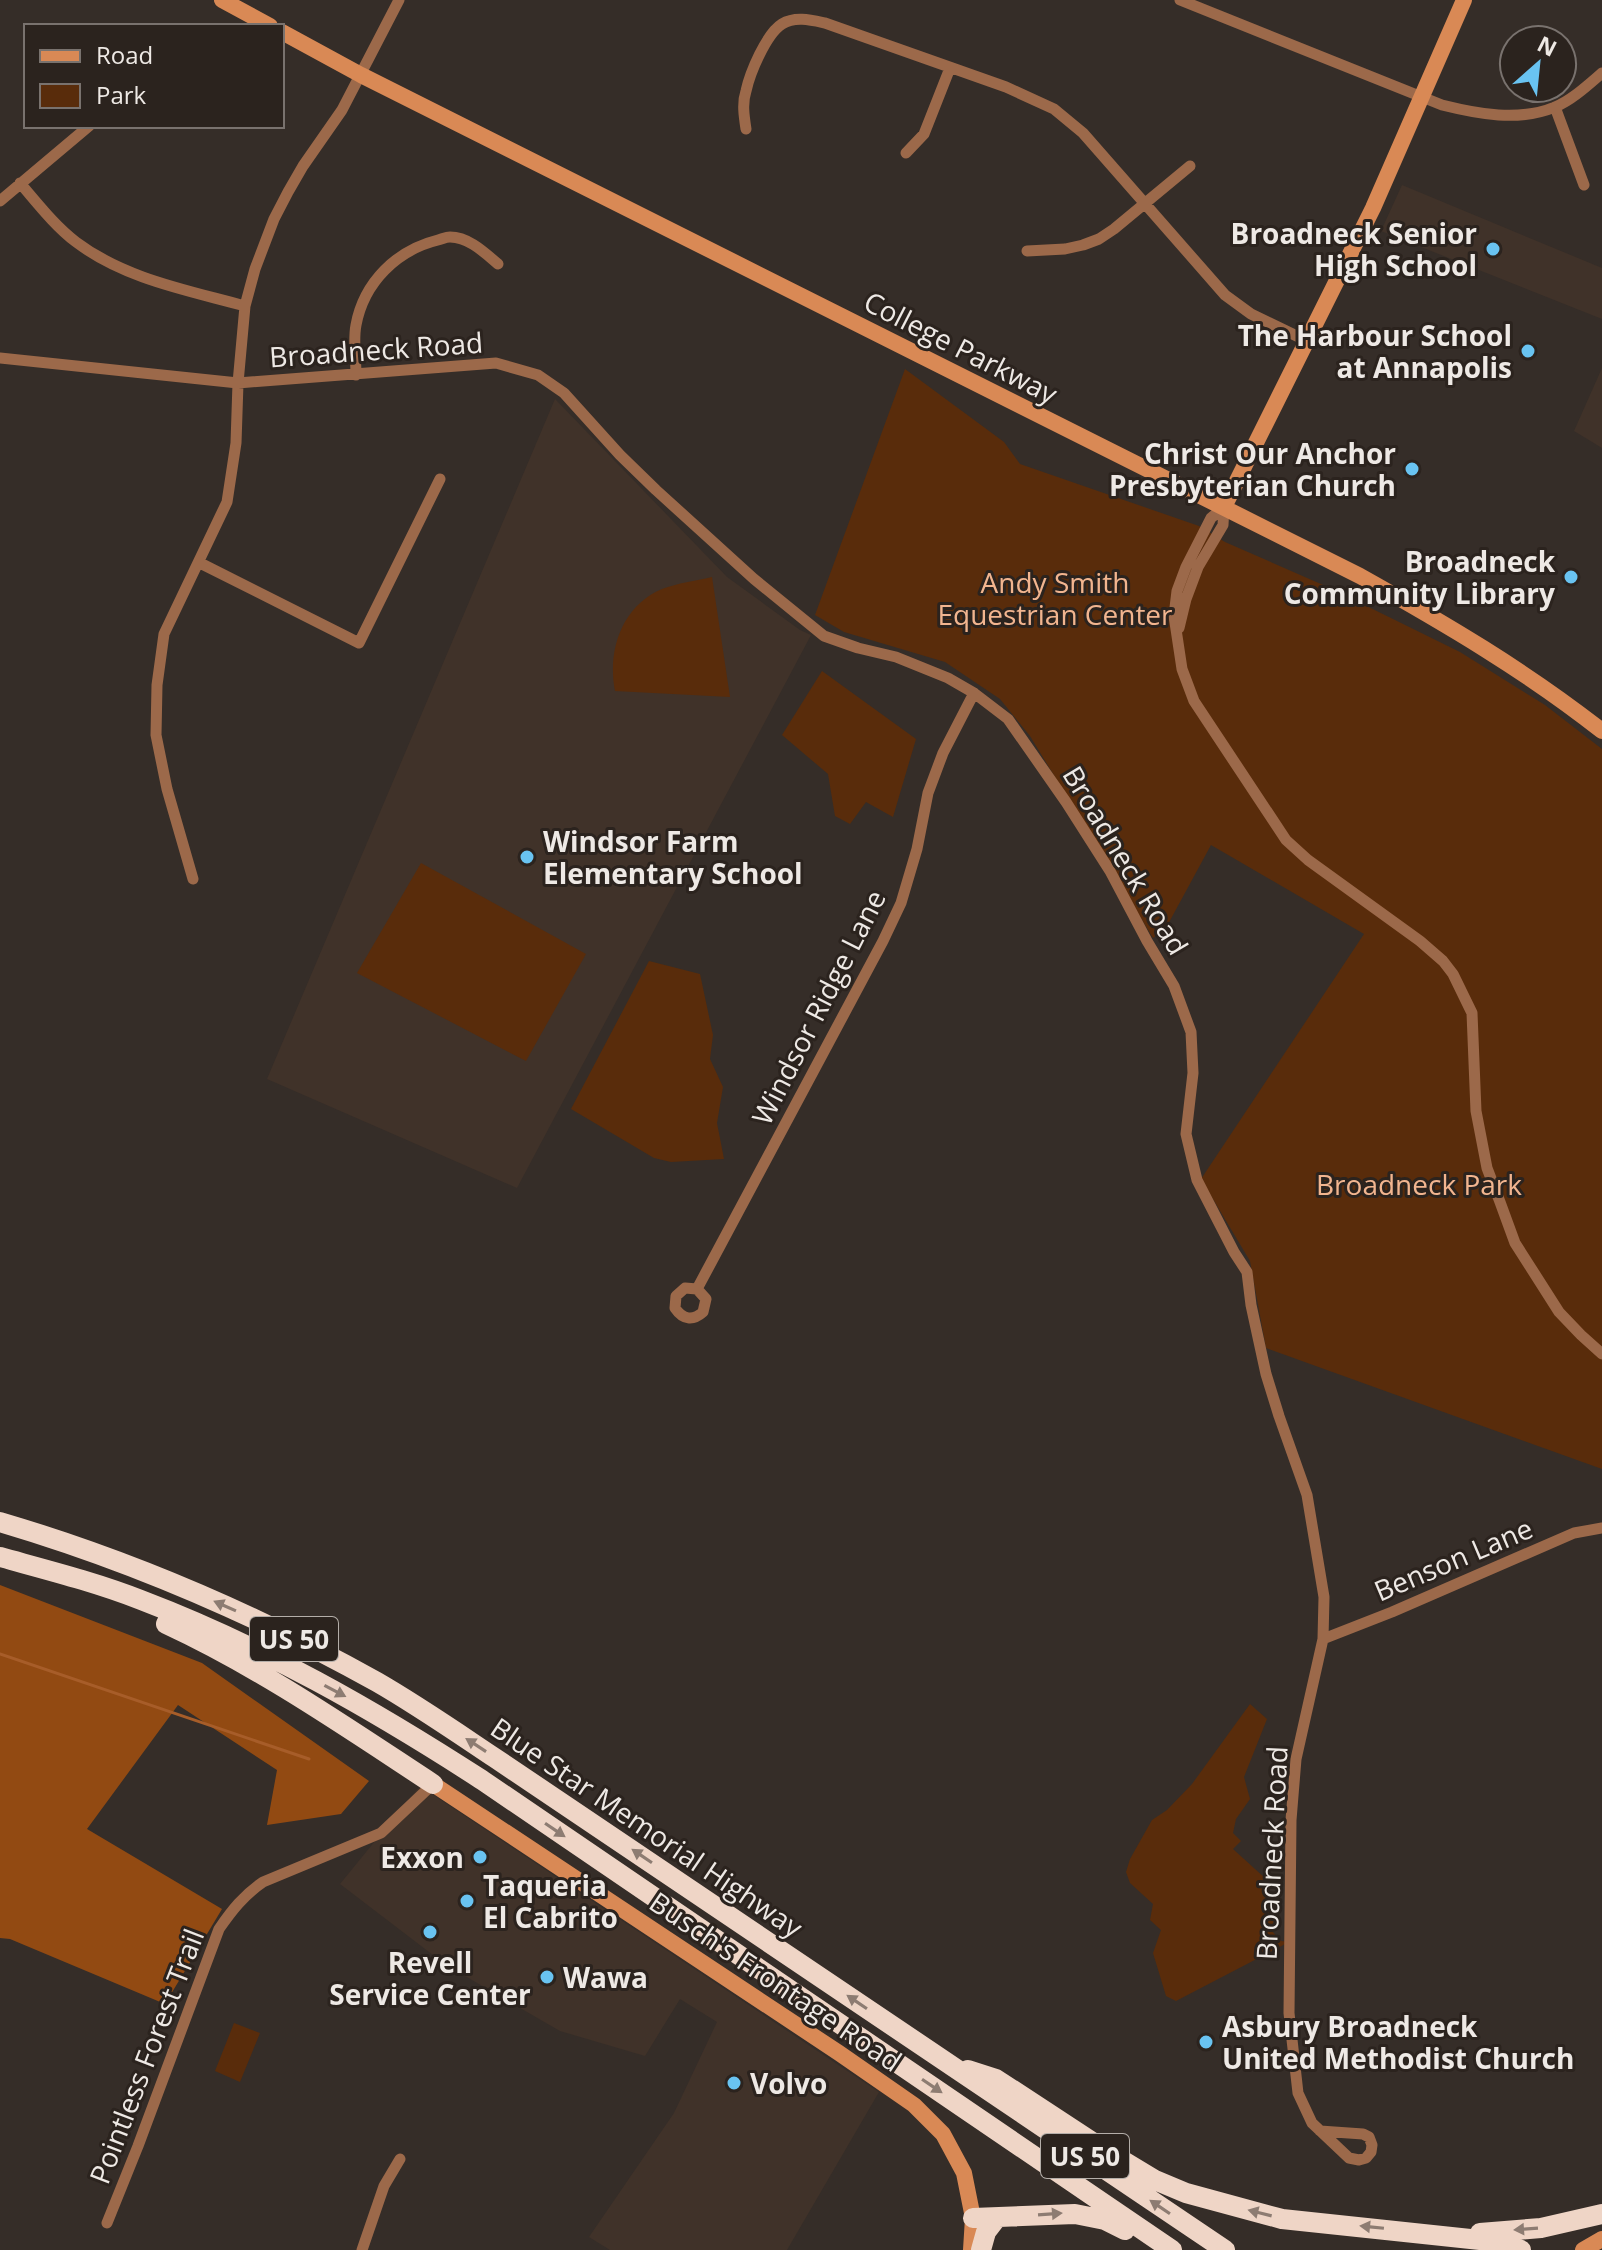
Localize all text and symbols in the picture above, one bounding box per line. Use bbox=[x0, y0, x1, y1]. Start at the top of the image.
legend bbox=[24, 24, 284, 128]
north arrow bbox=[1498, 24, 1578, 104]
text: N bbox=[1533, 28, 1562, 63]
text: Road bbox=[96, 38, 153, 71]
text: Park bbox=[96, 78, 147, 111]
place label: Broadneck Senior High School bbox=[1231, 214, 1477, 284]
marker: Broadneck Senior High School bbox=[1484, 240, 1502, 258]
street label: College Parkway bbox=[858, 282, 1065, 413]
place label: The Harbour School at Annapolis bbox=[1238, 316, 1512, 386]
street label: Broadneck Road bbox=[268, 323, 484, 375]
marker: The Harbour School at Annapolis bbox=[1519, 342, 1537, 360]
place label: Christ Our Anchor Presbyterian Church bbox=[1109, 434, 1396, 504]
marker: Christ Our Anchor Presbyterian Church bbox=[1403, 460, 1421, 478]
place label: Broadneck Community Library bbox=[1284, 542, 1556, 612]
park label: Andy Smith Equestrian Center bbox=[937, 563, 1173, 633]
marker: Broadneck Community Library bbox=[1562, 568, 1580, 586]
street label: Broadneck Road bbox=[1055, 758, 1197, 962]
place label: Windsor Farm Elementary School bbox=[543, 822, 803, 892]
marker: Windsor Farm Elementary School bbox=[518, 848, 536, 866]
street label: Windsor Ridge Lane bbox=[742, 883, 894, 1131]
park label: Broadneck Park bbox=[1316, 1165, 1522, 1203]
street label: Benson Lane bbox=[1368, 1509, 1538, 1609]
one-way arrow bbox=[213, 1599, 237, 1612]
road number: US 50 bbox=[250, 1617, 338, 1661]
one-way arrow bbox=[324, 1684, 347, 1697]
street label: Blue Star Memorial Highway bbox=[484, 1708, 811, 1946]
one-way arrow bbox=[466, 1738, 487, 1753]
street label: Broadneck Road bbox=[1246, 1745, 1296, 1961]
one-way arrow bbox=[544, 1822, 566, 1837]
place label: Exxon bbox=[380, 1838, 464, 1876]
marker: Exxon bbox=[471, 1848, 489, 1866]
one-way arrow bbox=[631, 1849, 652, 1864]
place label: Taqueria El Cabrito bbox=[483, 1866, 618, 1936]
street label: Busch's Frontage Road bbox=[643, 1882, 909, 2080]
marker: Taqueria El Cabrito bbox=[458, 1892, 476, 1910]
street label: Pointless Forest Trail bbox=[80, 1923, 212, 2189]
marker: Revell Service Center bbox=[421, 1923, 439, 1941]
place label: Revell Service Center bbox=[329, 1943, 531, 2013]
place label: Wawa bbox=[563, 1958, 648, 1996]
marker: Wawa bbox=[538, 1968, 556, 1986]
one-way arrow bbox=[846, 1995, 867, 2010]
place label: Asbury Broadneck United Methodist Church bbox=[1222, 2007, 1574, 2077]
marker: Asbury Broadneck United Methodist Church bbox=[1197, 2033, 1215, 2051]
place label: Volvo bbox=[750, 2064, 827, 2102]
marker: Volvo bbox=[725, 2074, 743, 2092]
one-way arrow bbox=[921, 2079, 942, 2094]
road number: US 50 bbox=[1041, 2134, 1129, 2178]
one-way arrow bbox=[1150, 2199, 1171, 2214]
one-way arrow bbox=[1247, 2206, 1272, 2219]
one-way arrow bbox=[1038, 2208, 1063, 2221]
one-way arrow bbox=[1359, 2221, 1384, 2234]
one-way arrow bbox=[1513, 2223, 1538, 2236]

